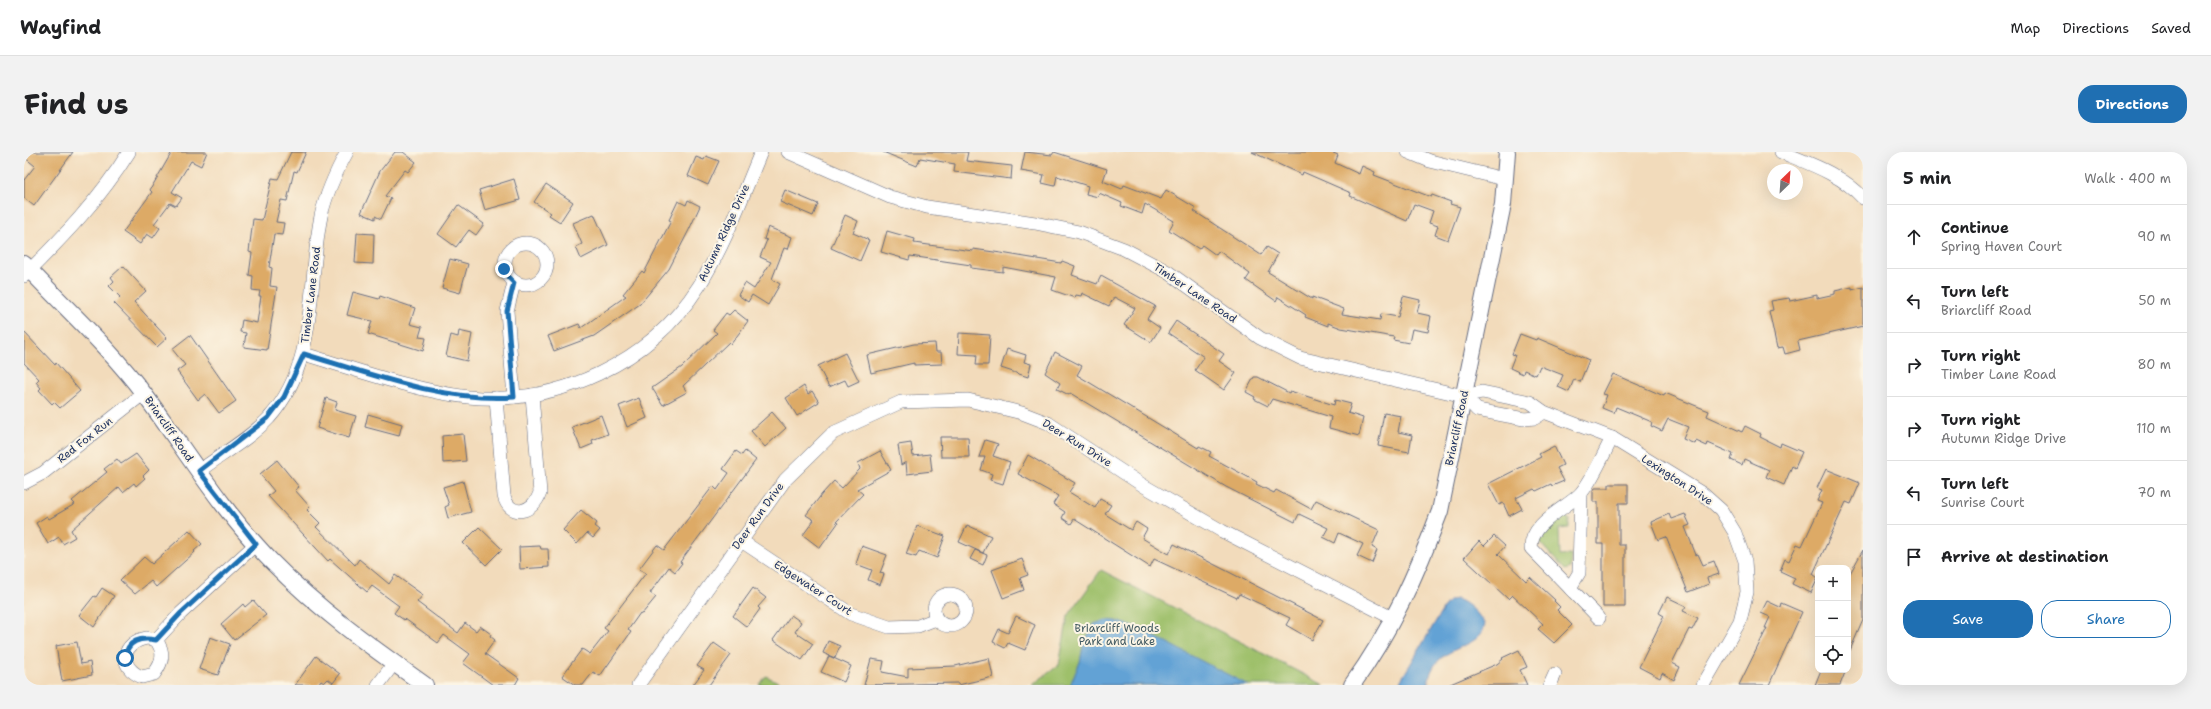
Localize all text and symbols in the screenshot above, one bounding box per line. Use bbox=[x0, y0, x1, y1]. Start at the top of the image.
text: Wayfind bbox=[20, 15, 101, 40]
text: Map bbox=[2011, 19, 2041, 37]
text: Directions bbox=[2063, 19, 2129, 37]
text: Saved bbox=[2151, 19, 2191, 37]
text: Find us bbox=[24, 85, 129, 123]
button: Directions bbox=[2078, 85, 2187, 123]
north arrow bbox=[1767, 164, 1803, 200]
text: 5 min bbox=[1903, 167, 1951, 189]
text: Walk · 400 m bbox=[2084, 170, 2171, 187]
street label: Autumn Ridge Drive bbox=[695, 182, 753, 284]
text: Continue bbox=[1941, 218, 2009, 238]
icon: ahead bbox=[1903, 226, 1925, 248]
text: 90 m bbox=[2137, 228, 2171, 245]
text: Spring Haven Court bbox=[1941, 238, 2062, 255]
street label: Timber Lane Road bbox=[298, 246, 324, 344]
route end bbox=[495, 260, 513, 278]
street label: Timber Lane Road bbox=[1150, 260, 1240, 326]
text: Turn left bbox=[1941, 282, 2009, 302]
icon: left bbox=[1903, 290, 1925, 312]
text: 50 m bbox=[2138, 292, 2171, 309]
text: Briarcliff Road bbox=[1941, 302, 2032, 319]
text: Turn right bbox=[1941, 346, 2021, 366]
icon: right bbox=[1903, 354, 1925, 376]
text: 80 m bbox=[2137, 356, 2171, 373]
text: Timber Lane Road bbox=[1941, 366, 2056, 383]
street label: Briarcliff Road bbox=[1442, 389, 1472, 467]
street label: Briarcliff Road bbox=[141, 393, 197, 465]
text: Turn right bbox=[1941, 410, 2021, 430]
street label: Red Fox Run bbox=[54, 414, 116, 466]
street label: Deer Run Drive bbox=[1039, 416, 1115, 470]
icon: right bbox=[1903, 418, 1925, 440]
text: 110 m bbox=[2136, 420, 2171, 437]
text: Autumn Ridge Drive bbox=[1941, 430, 2066, 447]
street label: Lexington Drive bbox=[1638, 451, 1716, 509]
text: Turn left bbox=[1941, 474, 2009, 494]
street label: Deer Run Drive bbox=[729, 480, 787, 552]
icon: left bbox=[1903, 482, 1925, 504]
text: 70 m bbox=[2137, 484, 2171, 501]
text: Sunrise Court bbox=[1941, 494, 2025, 511]
icon: arrive bbox=[1903, 546, 1925, 568]
text: Arrive at destination bbox=[1941, 547, 2109, 567]
street label: Edgewater Court bbox=[771, 557, 855, 619]
map controls bbox=[1815, 565, 1851, 673]
button: + bbox=[1815, 565, 1851, 601]
button: Save bbox=[1903, 600, 2033, 638]
button: Share bbox=[2041, 600, 2171, 638]
button: − bbox=[1815, 601, 1851, 637]
park label: Briarcliff Woods Park and Lake bbox=[1075, 621, 1159, 649]
button: locate bbox=[1815, 637, 1851, 673]
route start bbox=[116, 649, 134, 667]

